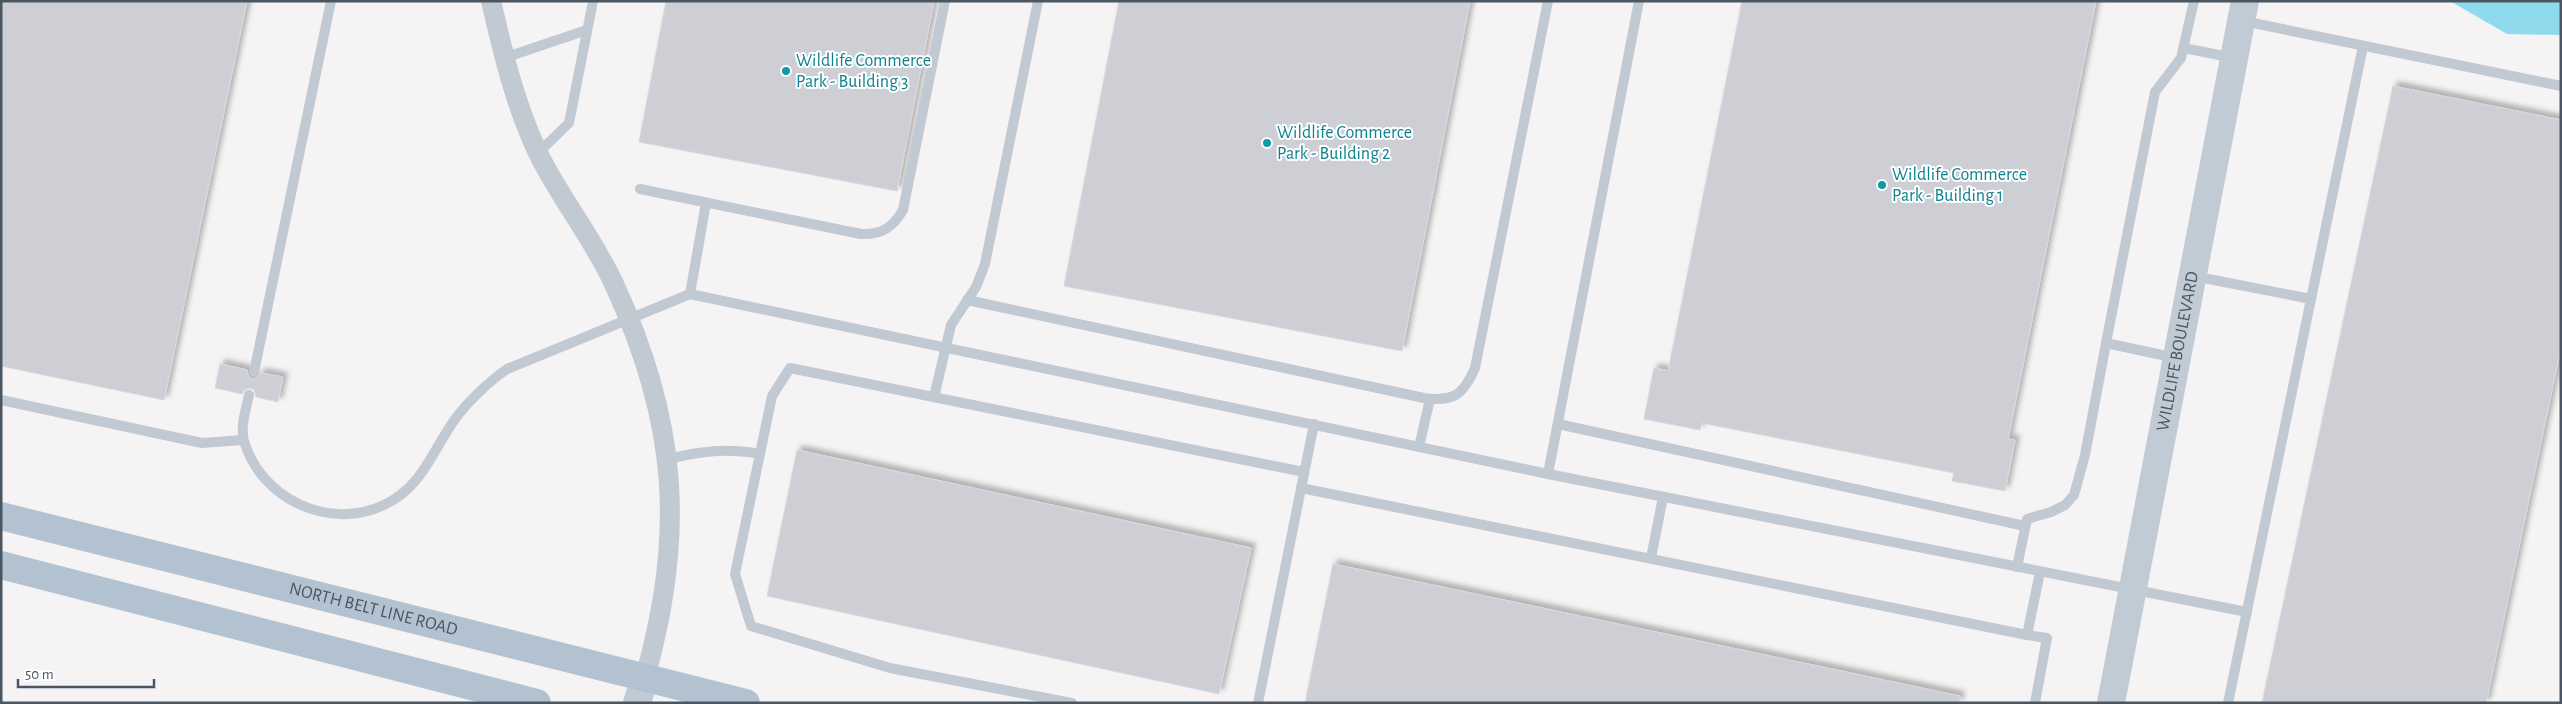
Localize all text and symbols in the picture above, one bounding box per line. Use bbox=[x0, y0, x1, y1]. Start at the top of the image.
place label: Wildlife Commerce Park - Building 3 bbox=[796, 52, 931, 91]
marker: Wildlife Commerce Park - Building 3 bbox=[780, 65, 792, 77]
place label: Wildlife Commerce Park - Building 2 bbox=[1277, 124, 1412, 163]
marker: Wildlife Commerce Park - Building 2 bbox=[1261, 137, 1273, 149]
place label: Wildlife Commerce Park - Building 1 bbox=[1892, 166, 2027, 205]
marker: Wildlife Commerce Park - Building 1 bbox=[1876, 179, 1888, 191]
street label: WILDLIFE BOULEVARD bbox=[2154, 270, 2202, 433]
street label: NORTH BELT LINE ROAD bbox=[287, 580, 460, 639]
scale bar bbox=[18, 656, 154, 688]
text: 50 m bbox=[25, 667, 54, 682]

